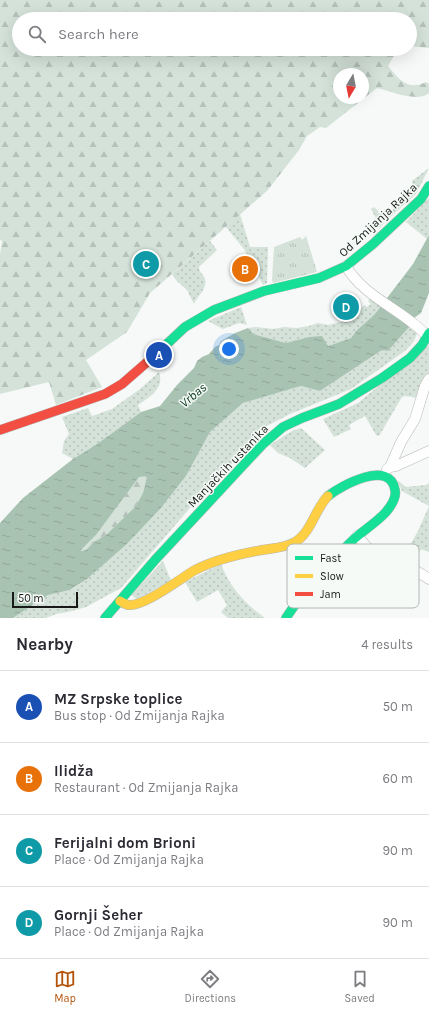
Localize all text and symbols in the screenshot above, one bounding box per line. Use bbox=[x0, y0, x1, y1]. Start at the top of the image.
search box bbox=[12, 12, 417, 56]
icon: search bbox=[26, 23, 48, 45]
text: Search here bbox=[58, 25, 139, 43]
north arrow bbox=[333, 68, 369, 104]
street label: Od Zmijanja Rajka bbox=[336, 180, 420, 260]
pin: C bbox=[133, 249, 159, 279]
pin: B bbox=[232, 254, 258, 284]
pin: D bbox=[333, 292, 359, 322]
your location bbox=[219, 339, 239, 359]
pin: A bbox=[146, 340, 172, 370]
water label: Vrbas bbox=[177, 379, 209, 411]
street label: Manjačkih ustanika bbox=[185, 422, 271, 510]
legend bbox=[287, 544, 419, 608]
text: Fast bbox=[320, 552, 341, 565]
text: Slow bbox=[320, 570, 344, 583]
text: Jam bbox=[320, 588, 341, 601]
scale bar bbox=[12, 590, 78, 609]
text: 50 m bbox=[18, 592, 44, 605]
text: Nearby bbox=[16, 634, 73, 654]
text: 4 results bbox=[361, 637, 413, 652]
text: MZ Srpske toplice bbox=[54, 690, 182, 708]
text: A bbox=[25, 699, 33, 714]
text: 50 m bbox=[383, 699, 413, 714]
text: Bus stop · Od Zmijanja Rajka bbox=[54, 708, 225, 723]
text: Ilidža bbox=[54, 762, 93, 780]
text: B bbox=[25, 771, 33, 786]
text: 60 m bbox=[383, 771, 413, 786]
text: Restaurant · Od Zmijanja Rajka bbox=[54, 780, 238, 795]
text: Ferijalni dom Brioni bbox=[54, 834, 196, 852]
text: C bbox=[25, 843, 33, 858]
text: 90 m bbox=[382, 843, 413, 858]
text: Place · Od Zmijanja Rajka bbox=[54, 852, 204, 867]
text: Gornji Šeher bbox=[54, 906, 142, 924]
text: D bbox=[25, 915, 33, 930]
text: 90 m bbox=[382, 915, 413, 930]
text: Place · Od Zmijanja Rajka bbox=[54, 924, 204, 939]
tab: Map bbox=[54, 968, 76, 1005]
tab: Directions bbox=[184, 968, 236, 1005]
tab: Saved bbox=[344, 968, 375, 1005]

